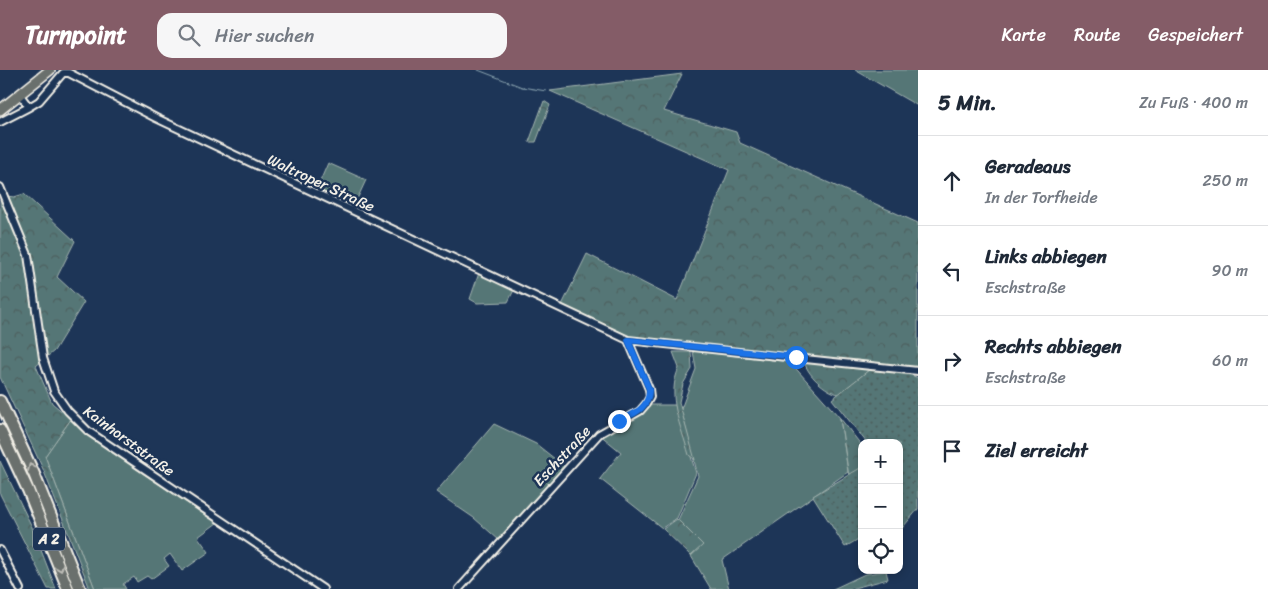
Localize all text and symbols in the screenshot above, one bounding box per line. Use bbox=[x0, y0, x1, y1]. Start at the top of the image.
search box bbox=[157, 13, 507, 58]
text: Turnpoint bbox=[25, 14, 127, 56]
text: Hier suchen bbox=[215, 19, 314, 52]
text: Karte bbox=[1001, 19, 1046, 51]
text: Route bbox=[1074, 19, 1120, 51]
text: Gespeichert bbox=[1148, 19, 1243, 51]
icon: search bbox=[175, 21, 203, 49]
text: 5 Min. bbox=[938, 84, 997, 122]
text: Zu Fuß · 400 m bbox=[1139, 88, 1248, 117]
street label: Waltroper Straße bbox=[263, 147, 379, 219]
text: Geradeaus bbox=[985, 150, 1071, 183]
text: 250 m bbox=[1202, 166, 1248, 195]
icon: ahead bbox=[938, 167, 966, 195]
text: In der Torfheide bbox=[985, 183, 1098, 212]
text: Links abbiegen bbox=[985, 240, 1107, 273]
text: 90 m bbox=[1212, 256, 1248, 285]
icon: left bbox=[938, 257, 966, 285]
text: Eschstraße bbox=[985, 273, 1066, 302]
text: Rechts abbiegen bbox=[985, 330, 1122, 363]
route start bbox=[785, 346, 808, 369]
text: 60 m bbox=[1212, 346, 1248, 375]
icon: right bbox=[938, 347, 966, 375]
text: Eschstraße bbox=[985, 363, 1066, 392]
street label: Kainhorststraße bbox=[78, 399, 181, 483]
route end bbox=[608, 410, 631, 433]
street label: Eschstraße bbox=[527, 419, 598, 493]
text: Ziel erreicht bbox=[985, 434, 1088, 467]
icon: arrive bbox=[938, 437, 966, 465]
map controls bbox=[858, 439, 903, 574]
button: + bbox=[858, 439, 903, 484]
one-way arrow bbox=[27, 463, 38, 472]
button: − bbox=[858, 484, 903, 529]
road number: A 2 bbox=[33, 528, 65, 550]
button: locate bbox=[858, 529, 903, 574]
one-way arrow bbox=[53, 563, 64, 572]

